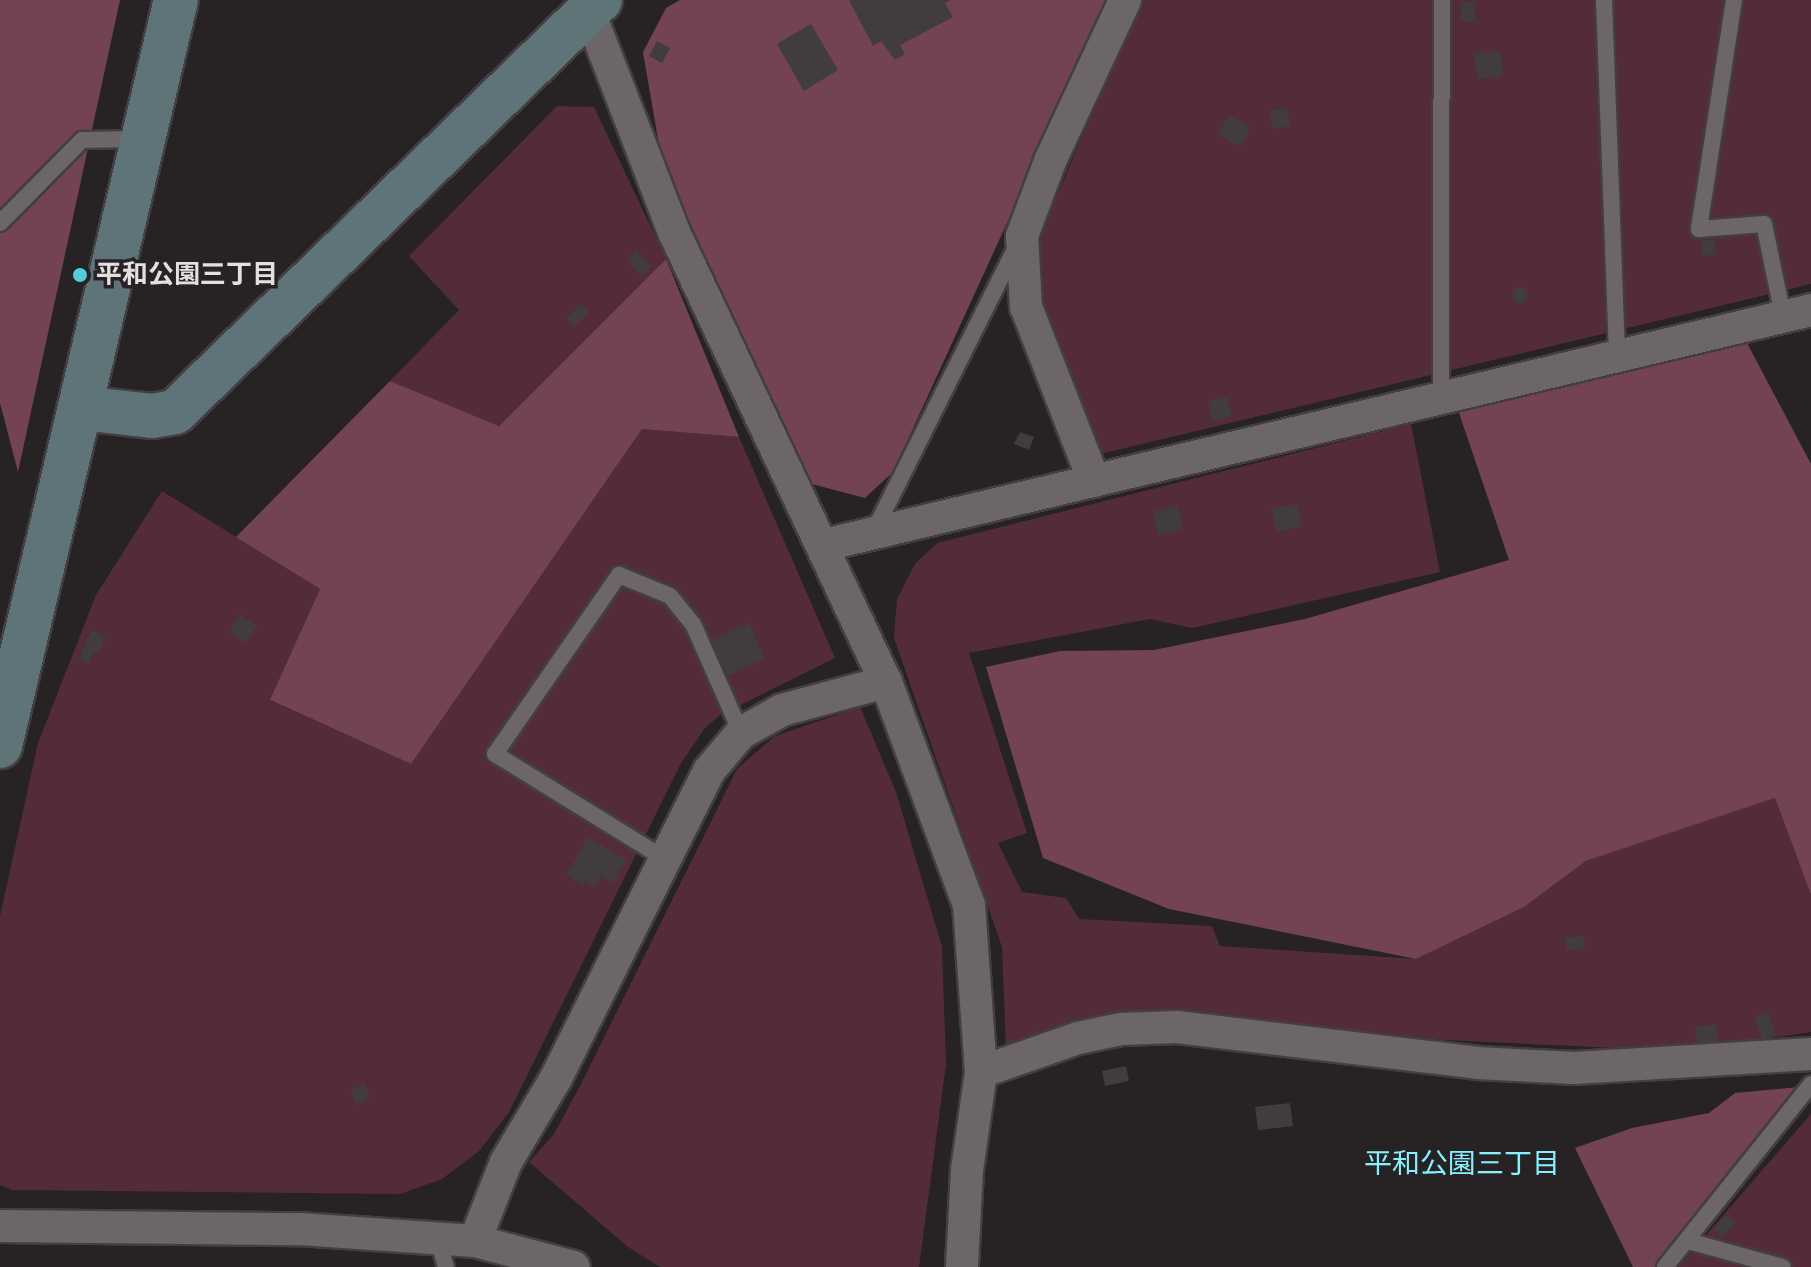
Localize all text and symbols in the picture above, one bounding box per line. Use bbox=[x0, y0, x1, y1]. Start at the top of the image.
place label: 平和公園三丁目 bbox=[96, 259, 278, 291]
marker: 平和公園三丁目 bbox=[71, 266, 89, 284]
district label: 平和公園三丁目 bbox=[1364, 1147, 1560, 1181]

